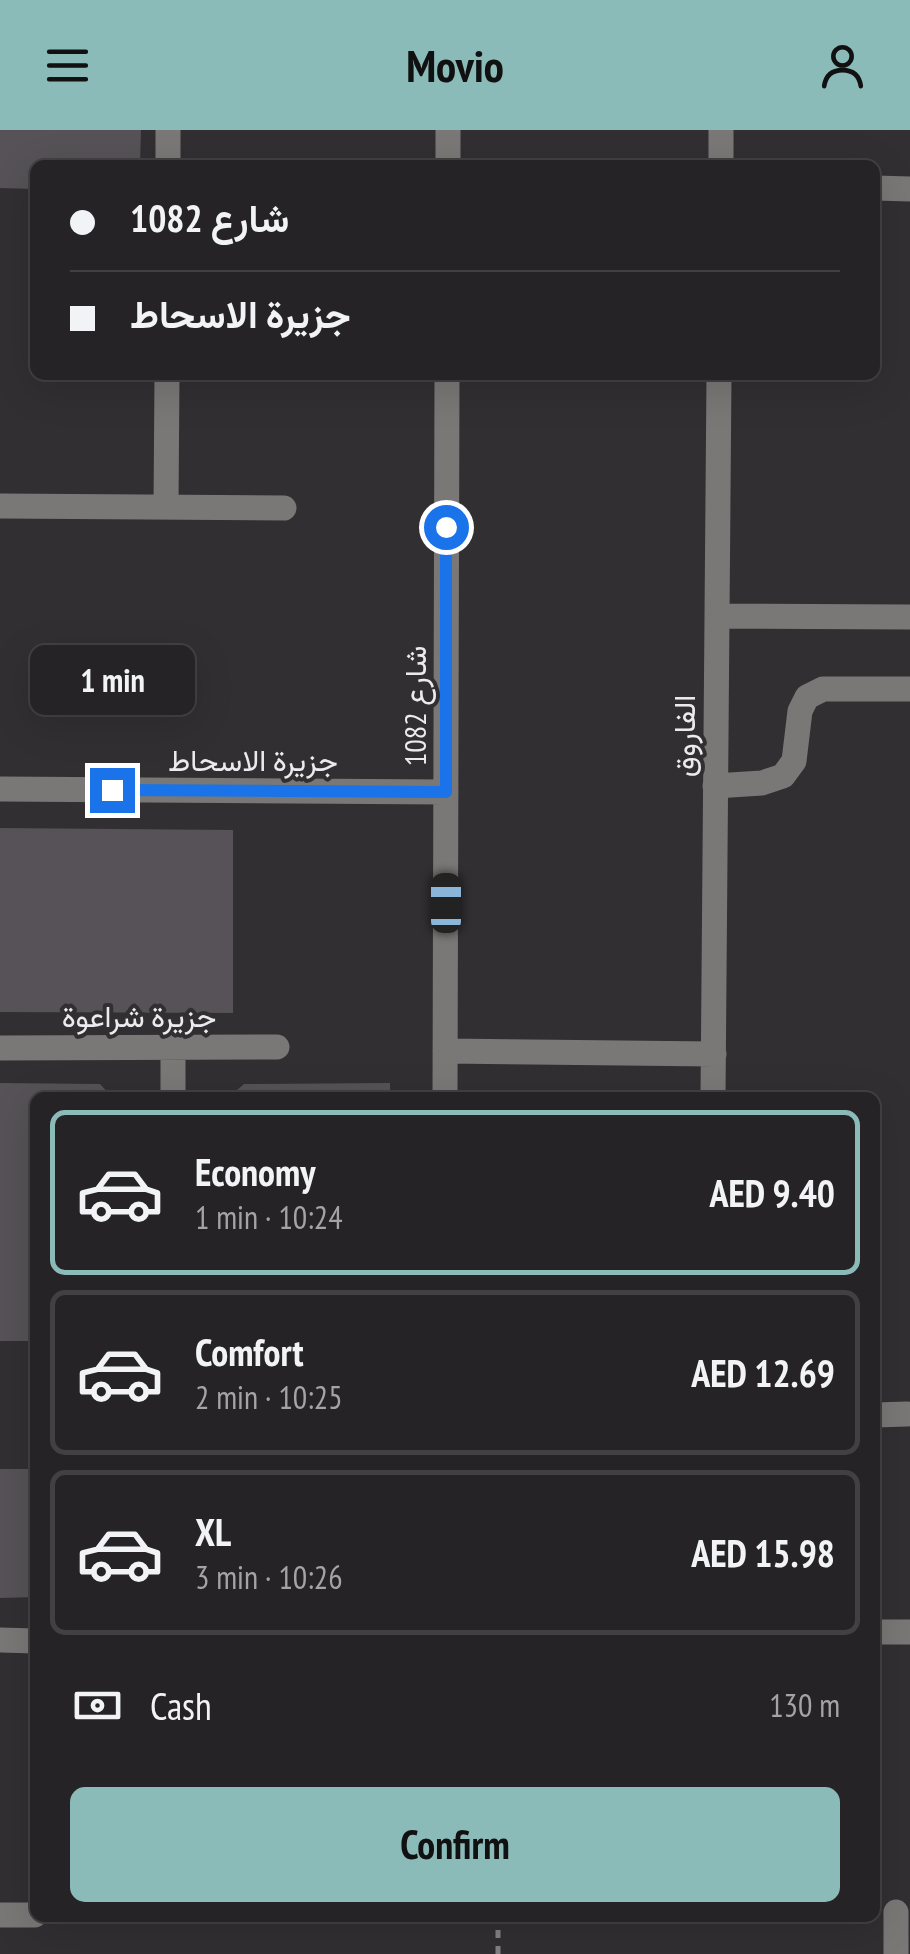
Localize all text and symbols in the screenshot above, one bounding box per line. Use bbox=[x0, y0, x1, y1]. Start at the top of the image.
text: Movio bbox=[406, 36, 504, 94]
icon: menu bbox=[40, 38, 95, 93]
icon: person bbox=[815, 38, 870, 93]
text: شارع 1082 bbox=[130, 193, 289, 242]
text: جزيرة الاسحاط bbox=[130, 289, 351, 338]
route start bbox=[424, 505, 469, 550]
callout: 1 min bbox=[29, 645, 194, 715]
street label: شارع 1082 bbox=[395, 646, 436, 766]
text: 1 min bbox=[80, 659, 145, 701]
street label: الفاروق bbox=[664, 695, 703, 777]
street label: جزيرة الاسحاط bbox=[168, 740, 338, 779]
route end bbox=[90, 768, 135, 813]
car bbox=[431, 873, 461, 933]
street label: جزيرة شراعوة bbox=[62, 996, 216, 1035]
text: Economy bbox=[195, 1147, 315, 1196]
icon: car bbox=[75, 1148, 165, 1238]
text: AED 9.40 bbox=[709, 1168, 835, 1217]
text: 1 min · 10:24 bbox=[195, 1196, 343, 1238]
text: Comfort bbox=[195, 1327, 304, 1376]
icon: car bbox=[75, 1328, 165, 1418]
text: AED 12.69 bbox=[691, 1348, 835, 1397]
text: 2 min · 10:25 bbox=[195, 1376, 343, 1418]
text: XL bbox=[195, 1507, 231, 1556]
icon: car bbox=[75, 1508, 165, 1598]
text: AED 15.98 bbox=[691, 1528, 835, 1577]
text: 3 min · 10:26 bbox=[195, 1556, 343, 1598]
icon: cash bbox=[70, 1678, 125, 1733]
text: Cash bbox=[150, 1681, 212, 1730]
text: 130 m bbox=[769, 1684, 840, 1726]
button: Confirm bbox=[70, 1787, 840, 1902]

